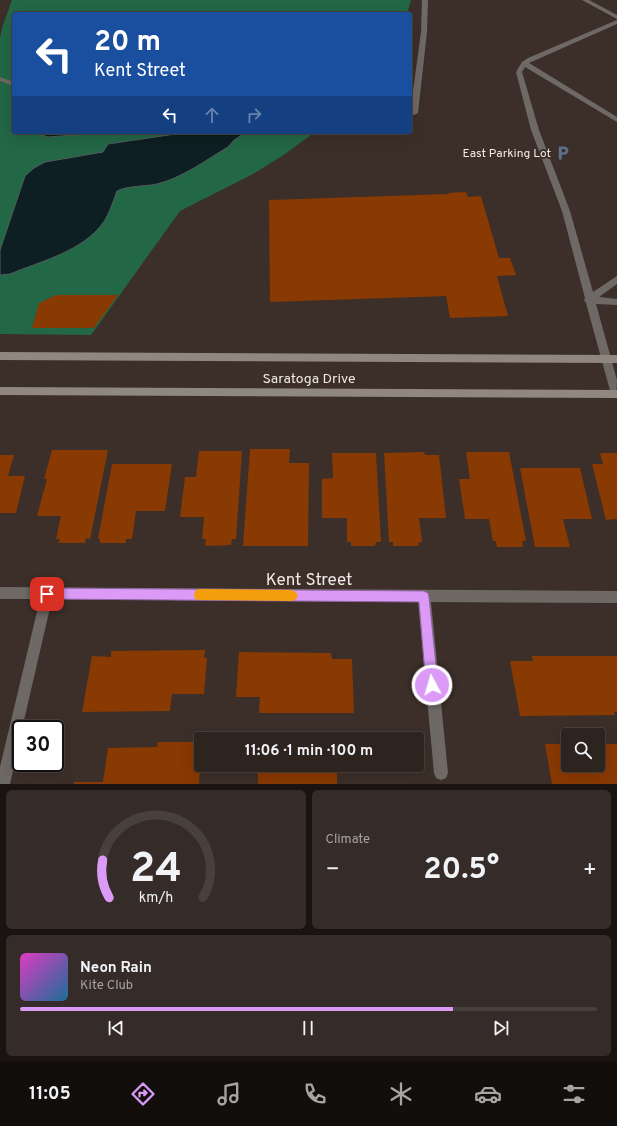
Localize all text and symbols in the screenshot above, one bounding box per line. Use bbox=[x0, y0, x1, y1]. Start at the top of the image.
text: 20 m bbox=[94, 25, 161, 61]
icon: left bbox=[28, 28, 80, 80]
text: Kent Street bbox=[94, 60, 186, 83]
icon: left bbox=[159, 104, 181, 126]
icon: ahead bbox=[201, 104, 223, 126]
icon: right bbox=[243, 104, 265, 126]
parking icon: East Parking Lot bbox=[554, 144, 572, 162]
place label: East Parking Lot bbox=[463, 146, 551, 162]
street label: Saratoga Drive bbox=[262, 371, 356, 388]
street label: Kent Street bbox=[266, 570, 352, 592]
pin bbox=[30, 577, 64, 611]
icon: arrive bbox=[36, 583, 58, 605]
position arrow bbox=[411, 664, 453, 706]
speed limit sign: 30 bbox=[12, 720, 64, 772]
map controls bbox=[561, 728, 605, 772]
button: search bbox=[561, 728, 605, 772]
text: 11:06 · 1 min · 100 m bbox=[245, 742, 373, 761]
text: Climate bbox=[326, 832, 370, 848]
text: 24 bbox=[130, 843, 182, 896]
text: 20.5° bbox=[423, 852, 499, 889]
text: − bbox=[326, 857, 340, 884]
text: + bbox=[583, 857, 597, 884]
text: km/h bbox=[138, 888, 173, 906]
text: Neon Rain bbox=[80, 959, 152, 978]
text: Kite Club bbox=[80, 978, 133, 994]
icon: previous bbox=[105, 1017, 127, 1039]
icon: pause bbox=[297, 1017, 319, 1039]
icon: next bbox=[490, 1017, 512, 1039]
icon: directions bbox=[129, 1080, 157, 1108]
icon: music bbox=[215, 1080, 243, 1108]
icon: phone bbox=[301, 1080, 329, 1108]
icon: climate bbox=[387, 1080, 415, 1108]
icon: car bbox=[474, 1080, 502, 1108]
icon: filters bbox=[560, 1080, 588, 1108]
text: 11:05 bbox=[29, 1083, 71, 1106]

